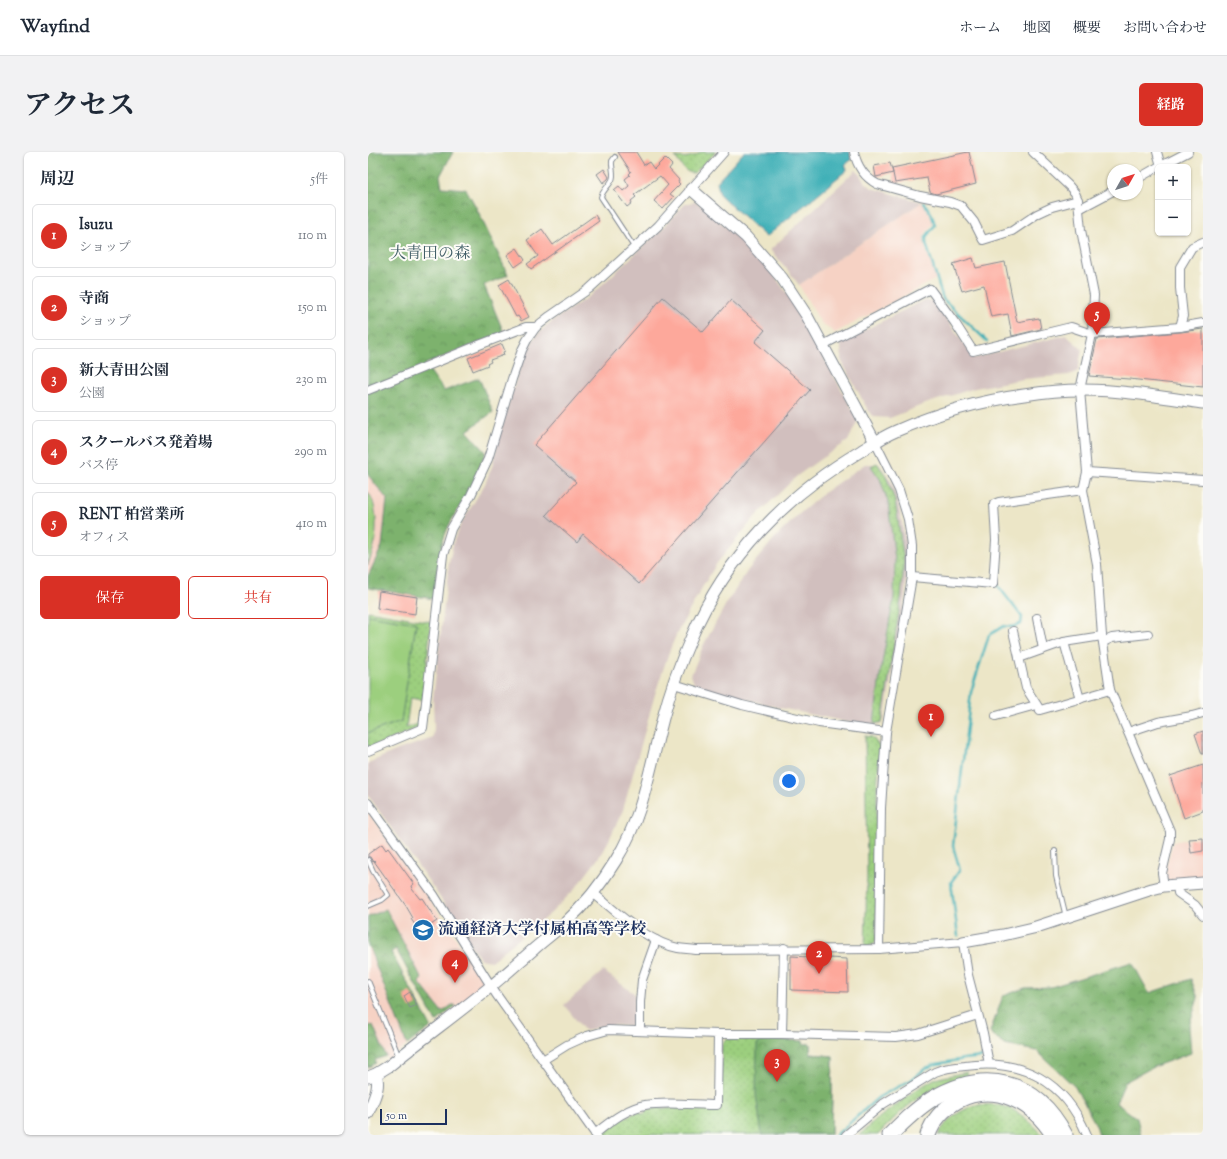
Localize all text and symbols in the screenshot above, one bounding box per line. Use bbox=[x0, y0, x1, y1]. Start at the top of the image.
text: Wayfind bbox=[20, 14, 90, 41]
text: ホーム bbox=[959, 19, 1001, 39]
text: 地図 bbox=[1023, 19, 1051, 39]
text: 概要 bbox=[1073, 19, 1101, 39]
text: お問い合わせ bbox=[1123, 19, 1207, 39]
button: 経路 bbox=[1139, 83, 1203, 126]
text: アクセス bbox=[24, 87, 135, 127]
north arrow bbox=[1107, 164, 1143, 200]
map controls bbox=[1155, 164, 1191, 236]
button: + bbox=[1155, 164, 1191, 200]
text: 周辺 bbox=[40, 168, 74, 192]
text: 5件 bbox=[311, 171, 328, 189]
button: − bbox=[1155, 200, 1191, 236]
text: Isuzu bbox=[79, 215, 113, 236]
text: 1 bbox=[52, 227, 56, 245]
text: 110 m bbox=[298, 227, 327, 245]
text: ショップ bbox=[79, 239, 131, 257]
park label: 大青田の森 bbox=[390, 243, 470, 266]
text: 寺商 bbox=[79, 289, 109, 310]
text: 2 bbox=[51, 299, 57, 317]
text: 150 m bbox=[298, 299, 327, 317]
pin: 5 bbox=[1084, 302, 1110, 335]
text: ショップ bbox=[79, 313, 131, 331]
text: 新大青田公園 bbox=[79, 361, 169, 382]
text: 3 bbox=[51, 371, 57, 389]
text: 230 m bbox=[295, 371, 327, 389]
text: 公園 bbox=[79, 385, 105, 403]
text: スクールバス発着場 bbox=[79, 433, 213, 454]
text: 4 bbox=[51, 443, 57, 461]
text: 290 m bbox=[294, 443, 327, 461]
text: バス停 bbox=[79, 457, 118, 475]
text: RENT 柏営業所 bbox=[79, 505, 185, 526]
text: 5 bbox=[52, 515, 56, 533]
text: 410 m bbox=[296, 515, 327, 533]
text: オフィス bbox=[79, 529, 130, 547]
button: 保存 bbox=[40, 576, 180, 619]
button: 共有 bbox=[188, 576, 328, 619]
pin: 1 bbox=[918, 704, 944, 737]
your location bbox=[779, 771, 799, 791]
school or university icon: 流通経済大学付属柏高等学校 bbox=[410, 917, 436, 943]
place label: 流通経済大学付属柏高等学校 bbox=[438, 919, 647, 942]
pin: 2 bbox=[806, 941, 832, 974]
pin: 4 bbox=[442, 950, 468, 983]
pin: 3 bbox=[764, 1049, 790, 1082]
scale bar bbox=[380, 1107, 447, 1126]
text: 50 m bbox=[386, 1108, 407, 1124]

